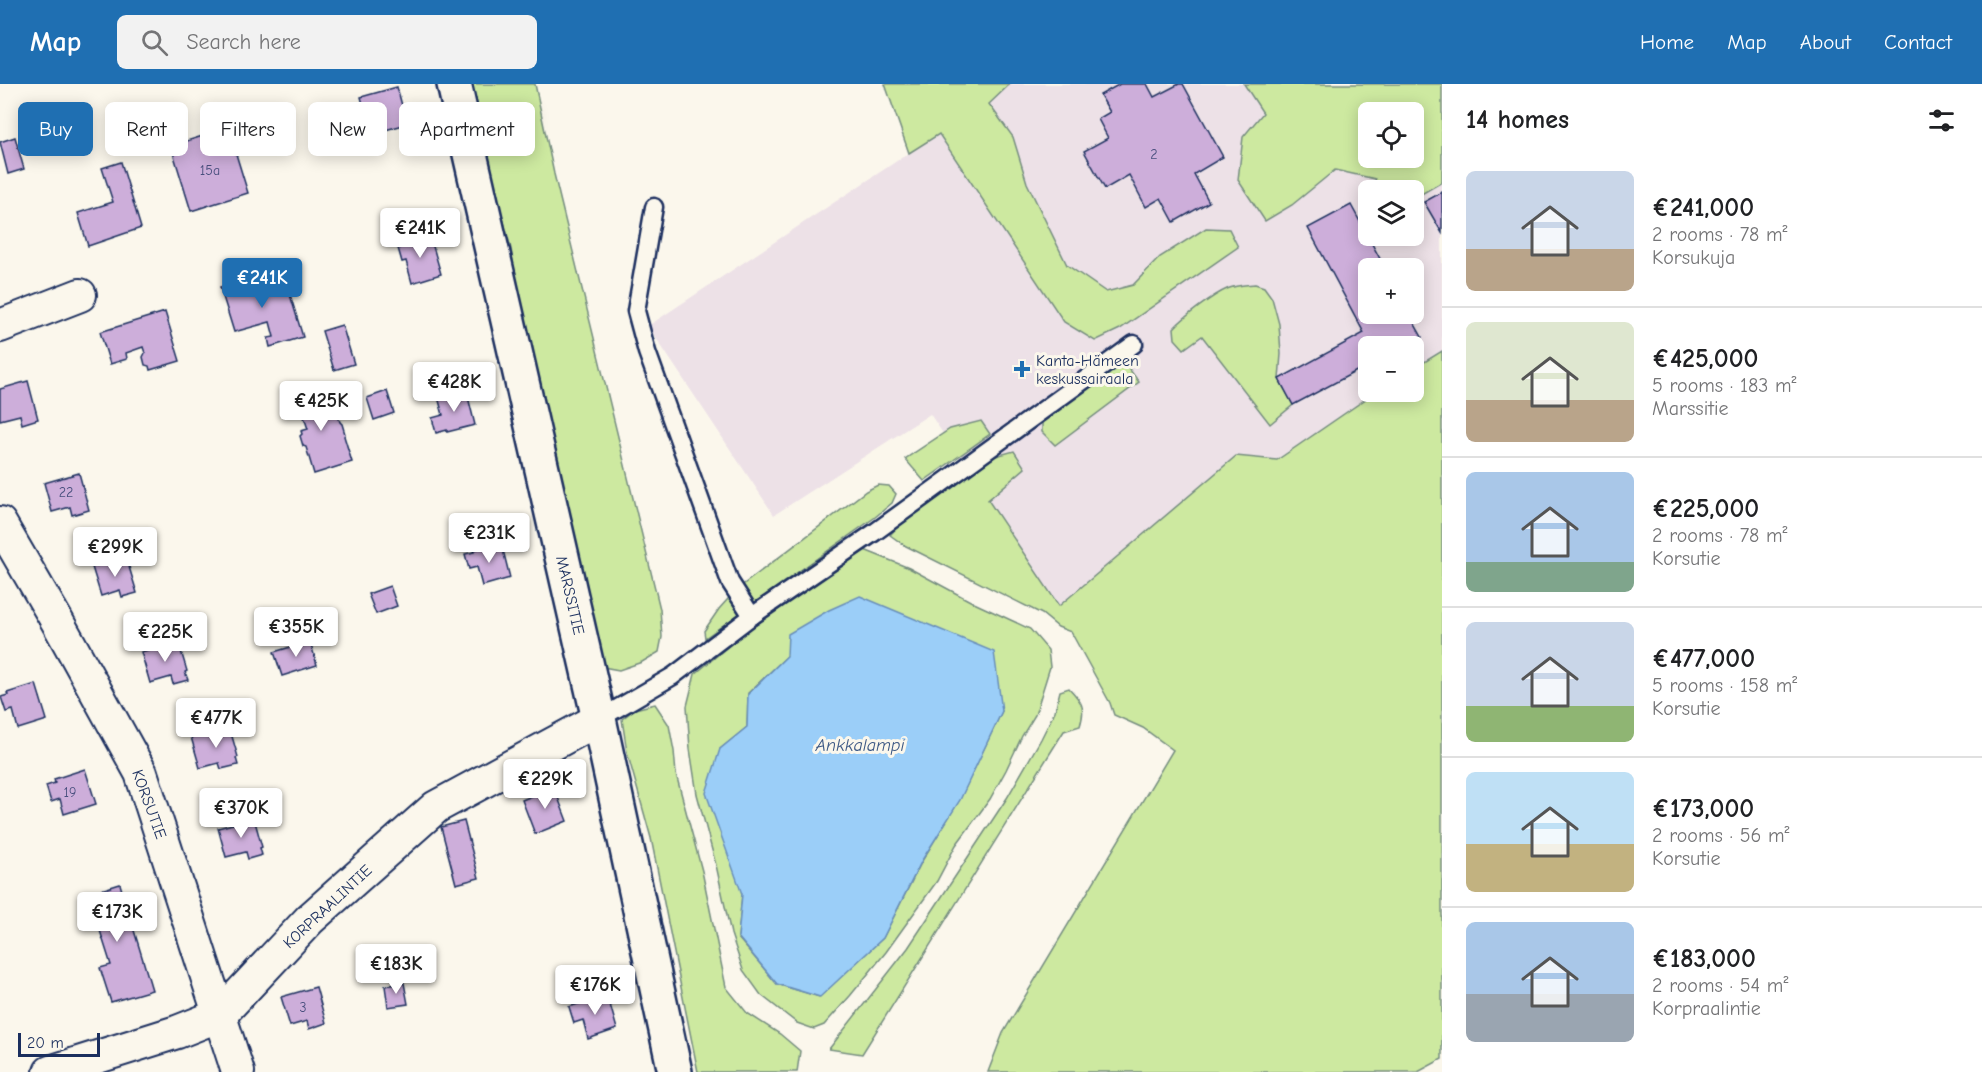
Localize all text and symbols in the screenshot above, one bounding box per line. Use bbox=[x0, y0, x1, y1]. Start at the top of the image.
search box bbox=[117, 15, 537, 69]
text: Map bbox=[30, 26, 81, 58]
icon: search bbox=[138, 26, 171, 59]
text: Search here bbox=[186, 29, 301, 55]
text: Home bbox=[1640, 30, 1694, 54]
text: Map bbox=[1727, 30, 1767, 54]
text: About bbox=[1800, 30, 1851, 54]
text: Contact bbox=[1884, 30, 1952, 54]
chip: Buy bbox=[18, 102, 93, 156]
chip: Rent bbox=[105, 102, 188, 156]
chip: Filters bbox=[200, 102, 296, 156]
chip: New bbox=[308, 102, 387, 156]
chip: Apartment bbox=[399, 102, 535, 156]
map controls bbox=[1358, 102, 1424, 402]
button: locate bbox=[1358, 102, 1424, 168]
icon: filters bbox=[1925, 104, 1958, 137]
text: 14 homes bbox=[1466, 105, 1569, 135]
house number: 2 bbox=[1150, 146, 1158, 163]
house number: 15a bbox=[200, 162, 220, 179]
button: layers bbox=[1358, 180, 1424, 246]
text: €241,000 bbox=[1652, 193, 1754, 223]
icon: home bbox=[1514, 195, 1586, 267]
pin: €241K bbox=[378, 208, 462, 259]
text: €241K bbox=[394, 216, 446, 239]
text: 2 rooms · 78 m² bbox=[1652, 223, 1788, 246]
text: Korsukuja bbox=[1652, 246, 1735, 269]
pin: €241K bbox=[220, 258, 304, 309]
button: + bbox=[1358, 258, 1424, 324]
text: €241K bbox=[236, 266, 288, 289]
button: − bbox=[1358, 336, 1424, 402]
text: €425,000 bbox=[1652, 344, 1758, 374]
icon: home bbox=[1514, 346, 1586, 418]
place label: Kanta-Hämeen keskussairaala bbox=[1036, 352, 1139, 388]
marker: Kanta-Hämeen keskussairaala bbox=[1013, 360, 1031, 378]
pin: €428K bbox=[412, 362, 496, 413]
text: €428K bbox=[427, 370, 481, 393]
text: 5 rooms · 183 m² bbox=[1652, 374, 1797, 397]
pin: €425K bbox=[279, 381, 363, 432]
text: €425K bbox=[294, 389, 349, 412]
text: Marssitie bbox=[1652, 397, 1728, 420]
house number: 22 bbox=[59, 484, 73, 501]
text: €225,000 bbox=[1652, 494, 1759, 524]
icon: home bbox=[1514, 496, 1586, 568]
pin: €231K bbox=[447, 513, 531, 564]
text: €231K bbox=[463, 521, 515, 544]
text: 2 rooms · 78 m² bbox=[1652, 524, 1788, 547]
pin: €299K bbox=[73, 527, 157, 578]
text: €299K bbox=[87, 535, 143, 558]
text: Korsutie bbox=[1652, 547, 1721, 570]
street label: MARSSITIE bbox=[552, 554, 588, 637]
pin: €355K bbox=[254, 607, 338, 658]
pin: €225K bbox=[123, 612, 207, 663]
text: €355K bbox=[268, 615, 324, 638]
text: €225K bbox=[137, 620, 193, 643]
text: €477,000 bbox=[1652, 644, 1755, 674]
icon: home bbox=[1514, 646, 1586, 718]
text: 5 rooms · 158 m² bbox=[1652, 674, 1797, 697]
text: Korsutie bbox=[1652, 697, 1721, 720]
pin: €477K bbox=[174, 698, 258, 749]
text: €477K bbox=[190, 706, 242, 729]
water label: Ankkalampi bbox=[814, 735, 905, 756]
pin: €229K bbox=[503, 759, 587, 810]
street label: KORSUTIE bbox=[128, 767, 170, 842]
text: €229K bbox=[517, 767, 573, 790]
house number: 19 bbox=[64, 784, 76, 801]
pin: €370K bbox=[199, 788, 283, 839]
text: €173,000 bbox=[1652, 794, 1754, 824]
text: €370K bbox=[213, 796, 269, 819]
icon: home bbox=[1514, 796, 1586, 868]
text: 2 rooms · 56 m² bbox=[1652, 824, 1790, 847]
text: Korsutie bbox=[1652, 847, 1721, 870]
street label: KORPRAALINTIE bbox=[280, 861, 376, 952]
pin: €173K bbox=[75, 892, 159, 943]
text: €173K bbox=[91, 900, 143, 923]
pin: €183K bbox=[354, 944, 438, 995]
text: €183,000 bbox=[1652, 944, 1756, 974]
icon: home bbox=[1514, 946, 1586, 1018]
text: €183K bbox=[370, 952, 423, 975]
pin: €176K bbox=[553, 965, 637, 1016]
text: €176K bbox=[569, 973, 621, 996]
text: 2 rooms · 54 m² bbox=[1652, 974, 1788, 997]
text: Korpraalintie bbox=[1652, 997, 1761, 1020]
house number: 3 bbox=[299, 999, 307, 1016]
scale bar bbox=[18, 1030, 100, 1058]
text: 20 m bbox=[27, 1034, 64, 1052]

